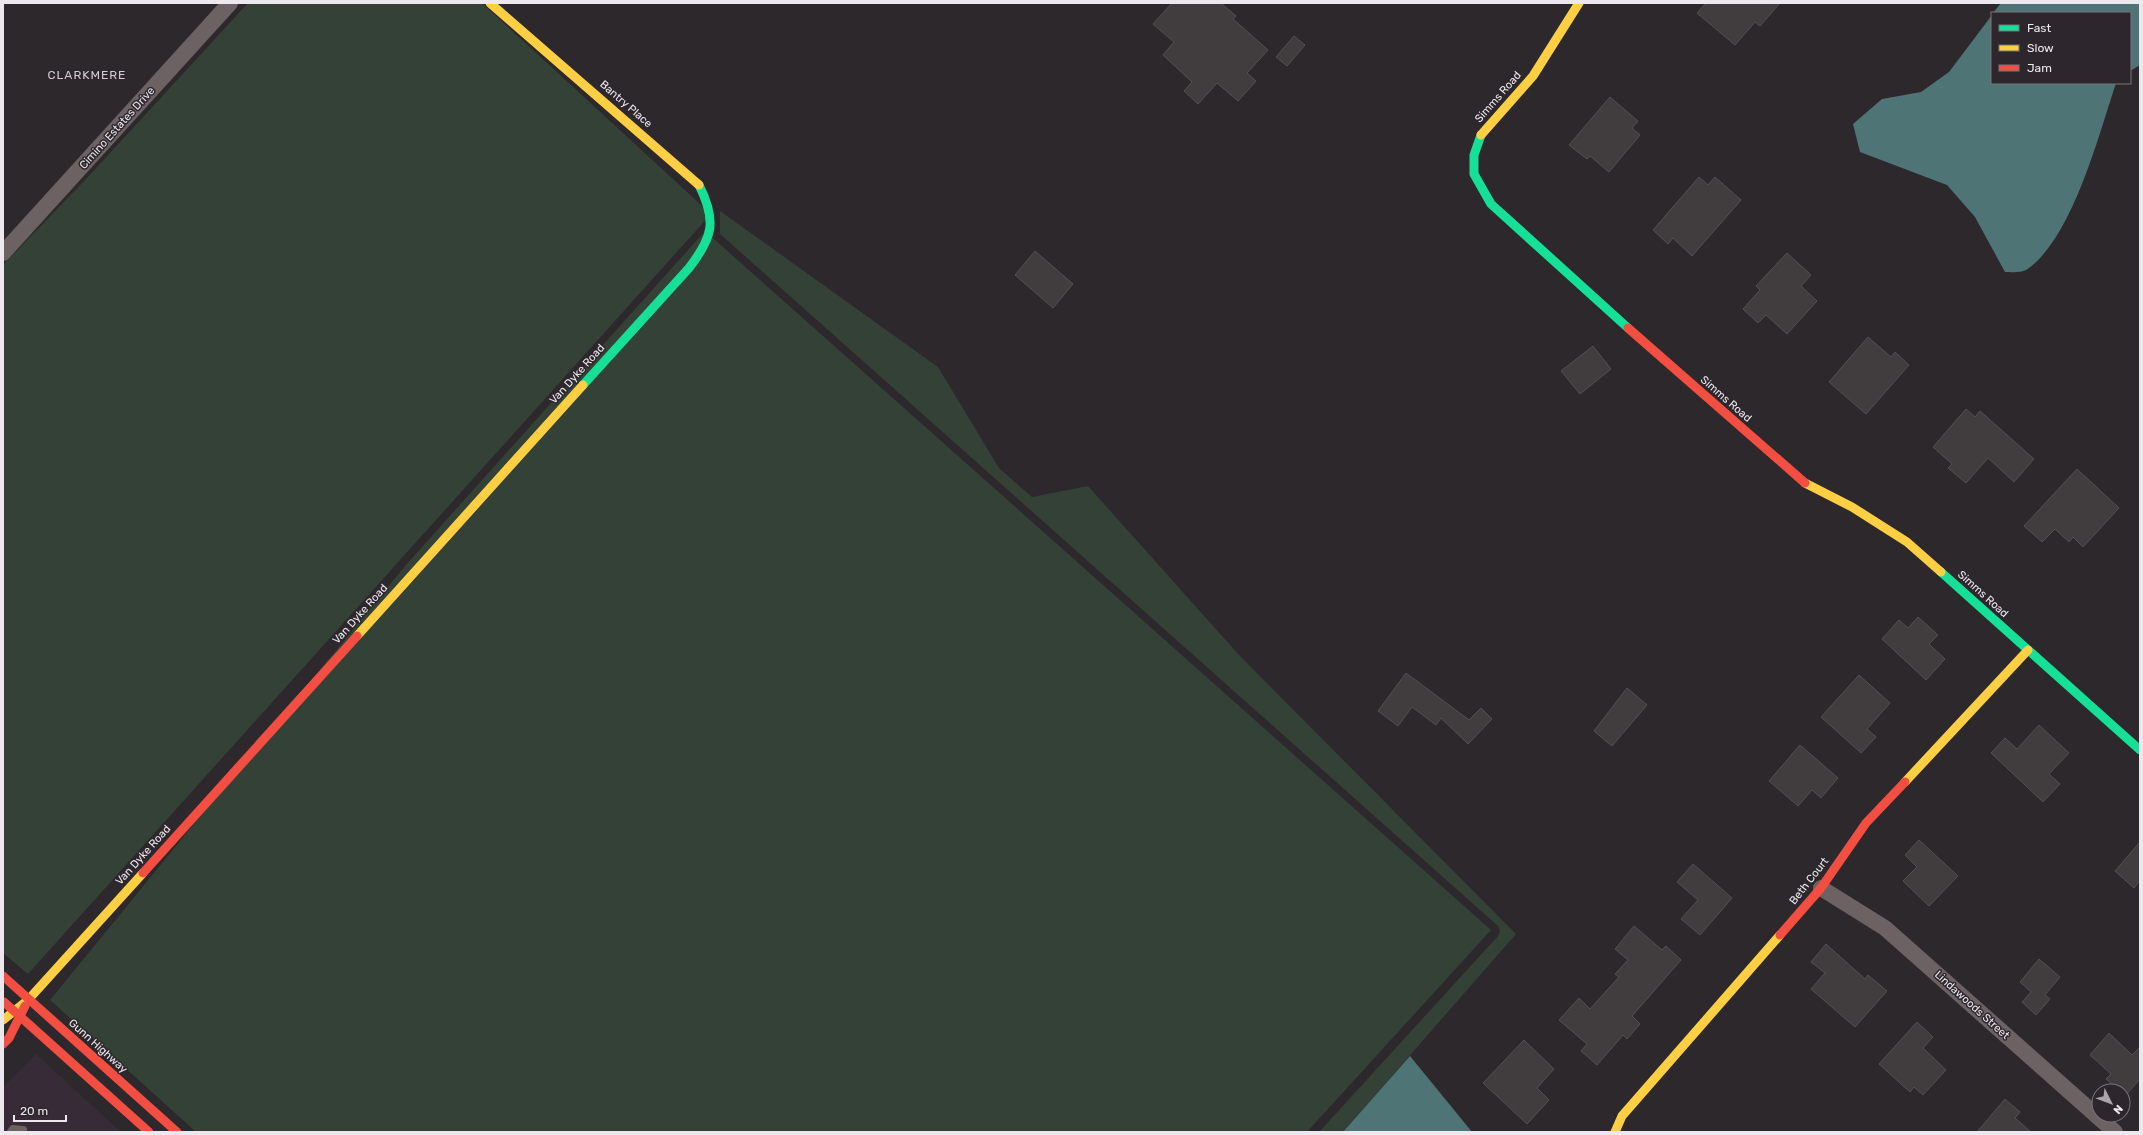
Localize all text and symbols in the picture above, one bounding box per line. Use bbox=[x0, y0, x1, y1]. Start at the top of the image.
legend bbox=[1991, 12, 2131, 84]
text: Fast bbox=[2027, 21, 2051, 35]
text: Slow bbox=[2027, 41, 2054, 55]
text: Jam bbox=[2027, 61, 2052, 75]
district label: CLARKMERE bbox=[48, 68, 126, 82]
street label: Simms Road bbox=[1472, 69, 1524, 125]
street label: Bantry Place bbox=[597, 78, 655, 130]
street label: Cimino Estates Drive bbox=[77, 84, 157, 172]
street label: Van Dyke Road bbox=[547, 341, 607, 407]
street label: Simms Road bbox=[1698, 373, 1754, 425]
street label: Simms Road bbox=[1955, 568, 2011, 620]
street label: Van Dyke Road bbox=[330, 581, 390, 647]
street label: Van Dyke Road bbox=[113, 822, 173, 888]
street label: Beth Court bbox=[1787, 854, 1832, 907]
street label: Lindawoods Street bbox=[1932, 968, 2013, 1042]
street label: Gunn Highway bbox=[66, 1016, 130, 1076]
north arrow bbox=[2091, 1083, 2131, 1123]
scale bar bbox=[14, 1097, 66, 1123]
text: N bbox=[2111, 1102, 2126, 1117]
text: 20 m bbox=[20, 1104, 48, 1118]

